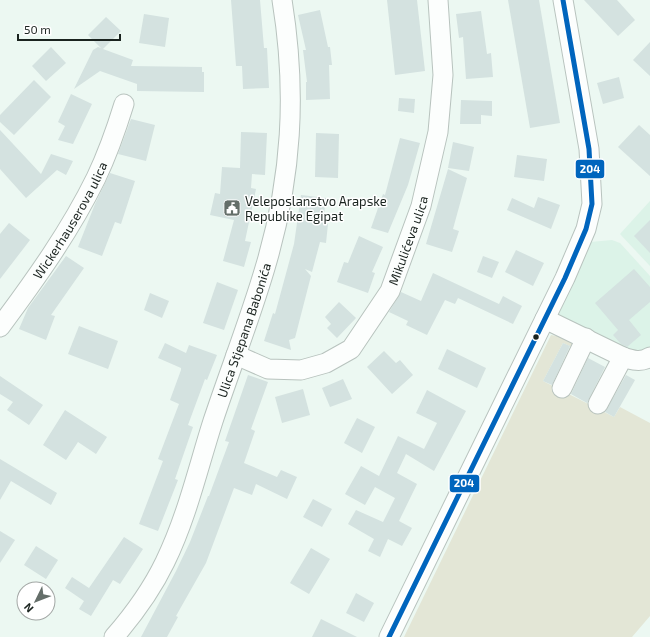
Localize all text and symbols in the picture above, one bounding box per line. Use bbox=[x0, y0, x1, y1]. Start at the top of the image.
scale bar bbox=[18, 16, 120, 42]
text: 50 m bbox=[24, 22, 51, 36]
street label: Wickerhauserova ulica bbox=[29, 159, 110, 282]
line badge: 204 bbox=[575, 159, 605, 179]
text: 204 bbox=[580, 162, 600, 175]
place label: Veleposlanstvo Arapske Republike Egipat bbox=[245, 193, 387, 224]
street label: Mikulićeva ulica bbox=[385, 194, 431, 288]
public building icon: Veleposlanstvo Arapske Republike Egipat bbox=[222, 198, 242, 218]
street label: Ulica Stjepana Babonića bbox=[214, 261, 274, 400]
unlabelled marker bbox=[531, 332, 541, 342]
line badge: 204 bbox=[449, 474, 480, 493]
text: 204 bbox=[454, 476, 474, 489]
north arrow bbox=[16, 581, 56, 621]
text: N bbox=[21, 601, 36, 616]

